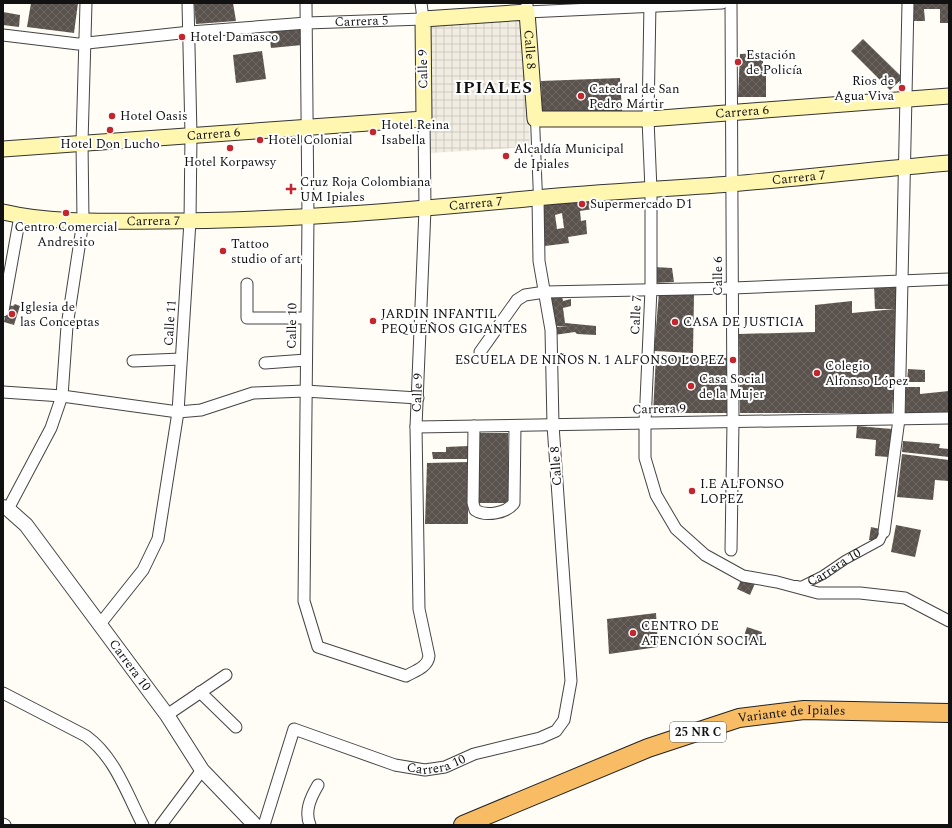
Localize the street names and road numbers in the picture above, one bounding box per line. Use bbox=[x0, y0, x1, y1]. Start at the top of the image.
street label: Carrera 5 bbox=[334, 10, 389, 32]
street label: Calle 8 bbox=[518, 29, 541, 70]
street label: Calle 9 bbox=[413, 49, 433, 89]
street label: Carrera 6 bbox=[715, 100, 770, 124]
street label: Carrera 6 bbox=[186, 122, 242, 146]
street label: Carrera 7 bbox=[771, 165, 827, 190]
street label: Carrera 7 bbox=[448, 191, 503, 216]
street label: Carrera 7 bbox=[126, 211, 180, 231]
street label: Calle 6 bbox=[708, 256, 728, 296]
street label: Calle 7 bbox=[625, 295, 647, 335]
street label: Calle 11 bbox=[158, 299, 182, 347]
street label: Calle 10 bbox=[282, 302, 302, 349]
street label: Calle 9 bbox=[407, 372, 428, 413]
street label: Carrera 9 bbox=[632, 399, 687, 419]
street label: Calle 8 bbox=[545, 446, 567, 486]
street label: Carrera 10 bbox=[803, 543, 865, 591]
street label: Carrera 10 bbox=[104, 635, 156, 696]
street label: Variante de Ipiales bbox=[737, 700, 846, 728]
road number: 25 NR C bbox=[670, 722, 726, 742]
street label: Carrera 10 bbox=[405, 749, 469, 780]

